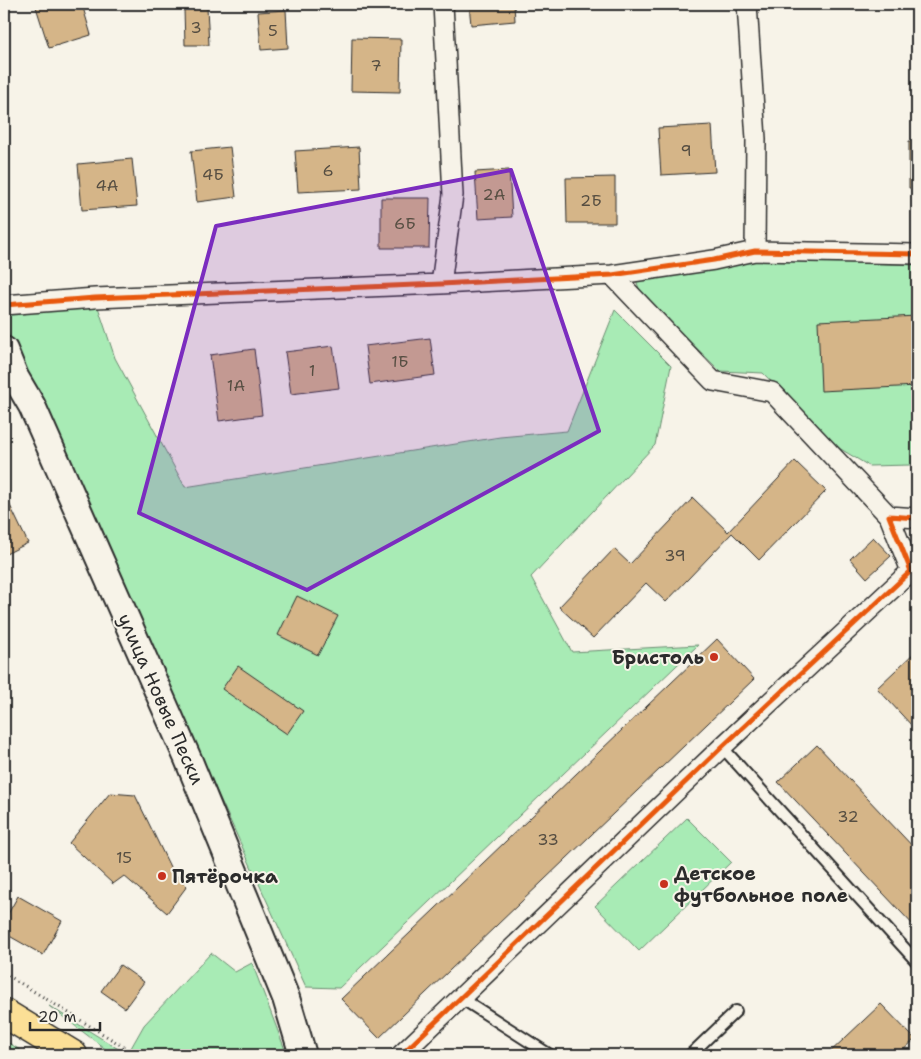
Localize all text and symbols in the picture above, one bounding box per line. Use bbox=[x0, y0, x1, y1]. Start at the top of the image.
house number: 3 bbox=[190, 17, 202, 38]
house number: 5 bbox=[268, 20, 278, 41]
house number: 7 bbox=[370, 55, 382, 76]
house number: 9 bbox=[680, 140, 692, 161]
house number: 6 bbox=[322, 160, 334, 181]
house number: 4Б bbox=[202, 164, 224, 185]
house number: 4А bbox=[96, 175, 118, 196]
house number: 2А bbox=[483, 184, 505, 205]
house number: 2Б bbox=[580, 190, 602, 211]
house number: 6Б bbox=[394, 213, 416, 234]
house number: 1Б bbox=[391, 351, 409, 372]
house number: 1 bbox=[309, 360, 315, 381]
house number: 1А bbox=[227, 375, 245, 396]
house number: 39 bbox=[664, 545, 686, 566]
street label: улица Новые Пески bbox=[112, 609, 210, 789]
place label: Бристоль bbox=[612, 645, 704, 670]
marker: Бристоль bbox=[708, 651, 720, 663]
house number: 32 bbox=[837, 806, 859, 827]
house number: 33 bbox=[537, 829, 559, 850]
house number: 15 bbox=[116, 847, 132, 868]
place label: Детское футбольное поле bbox=[674, 861, 848, 908]
place label: Пятёрочка bbox=[172, 864, 278, 889]
marker: Пятёрочка bbox=[156, 870, 168, 882]
marker: Детское футбольное поле bbox=[658, 878, 670, 890]
scale bar bbox=[30, 999, 100, 1031]
text: 20 m bbox=[38, 1007, 77, 1027]

